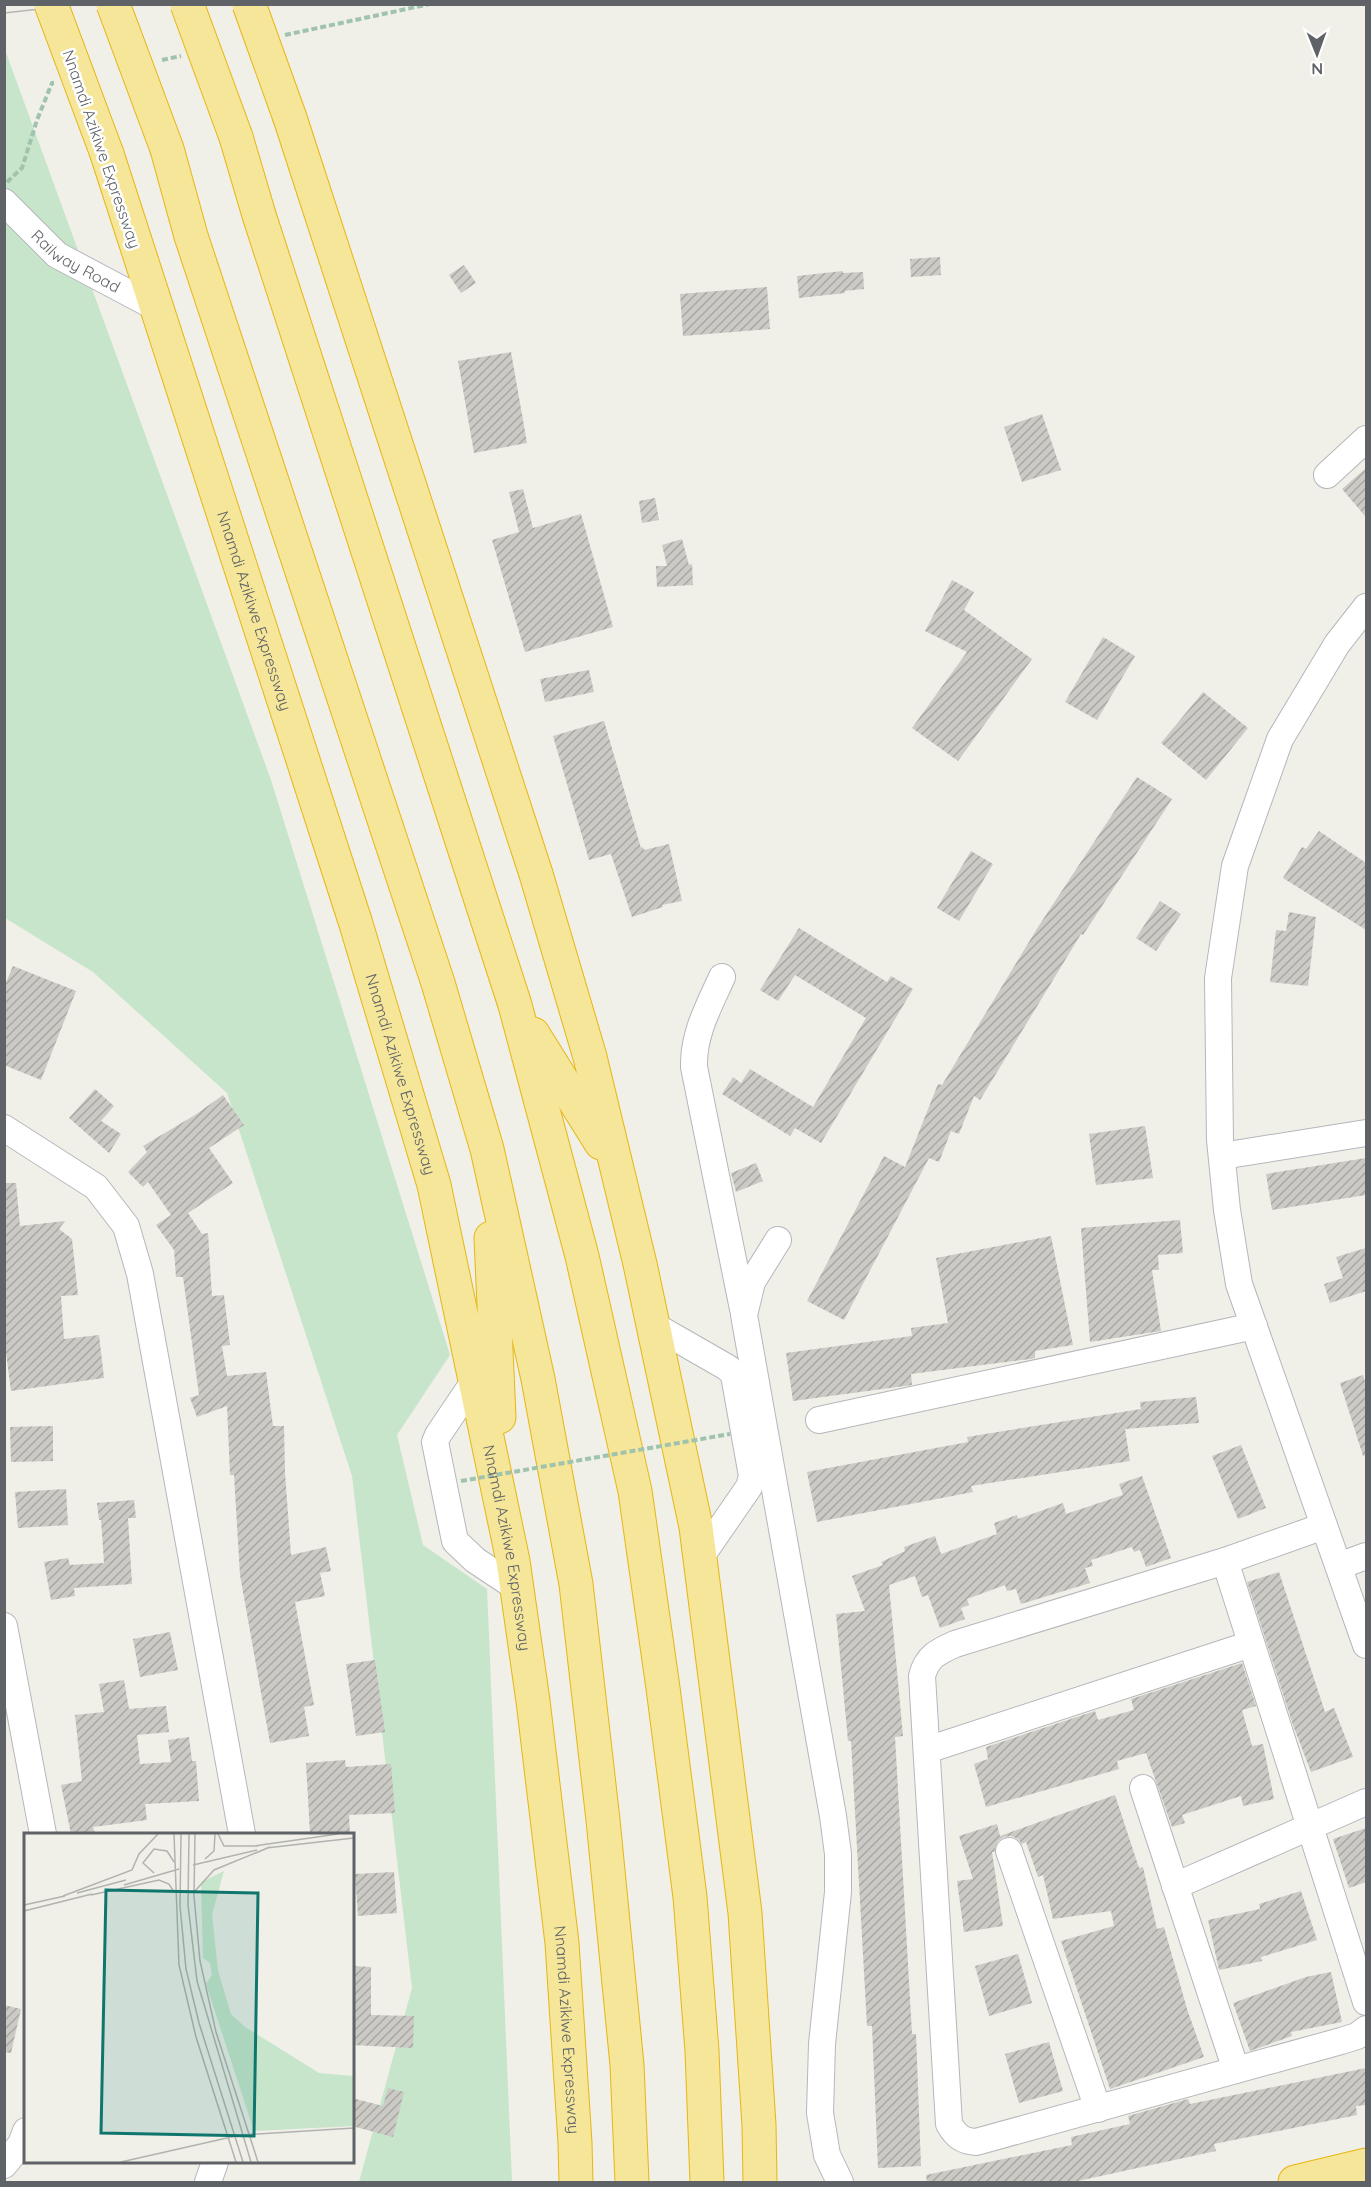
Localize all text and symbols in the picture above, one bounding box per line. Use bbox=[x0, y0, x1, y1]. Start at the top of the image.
north arrow bbox=[1287, 24, 1347, 84]
street label: Nnamdi Azikiwe Expressway bbox=[59, 47, 145, 251]
text: N bbox=[1311, 59, 1323, 79]
street label: Railway Road bbox=[27, 225, 124, 297]
street label: Nnamdi Azikiwe Expressway bbox=[213, 508, 296, 713]
street label: Nnamdi Azikiwe Expressway bbox=[361, 971, 440, 1177]
street label: Nnamdi Azikiwe Expressway bbox=[479, 1443, 536, 1652]
inset map bbox=[24, 1833, 354, 2163]
street label: Nnamdi Azikiwe Expressway bbox=[550, 1924, 584, 2135]

